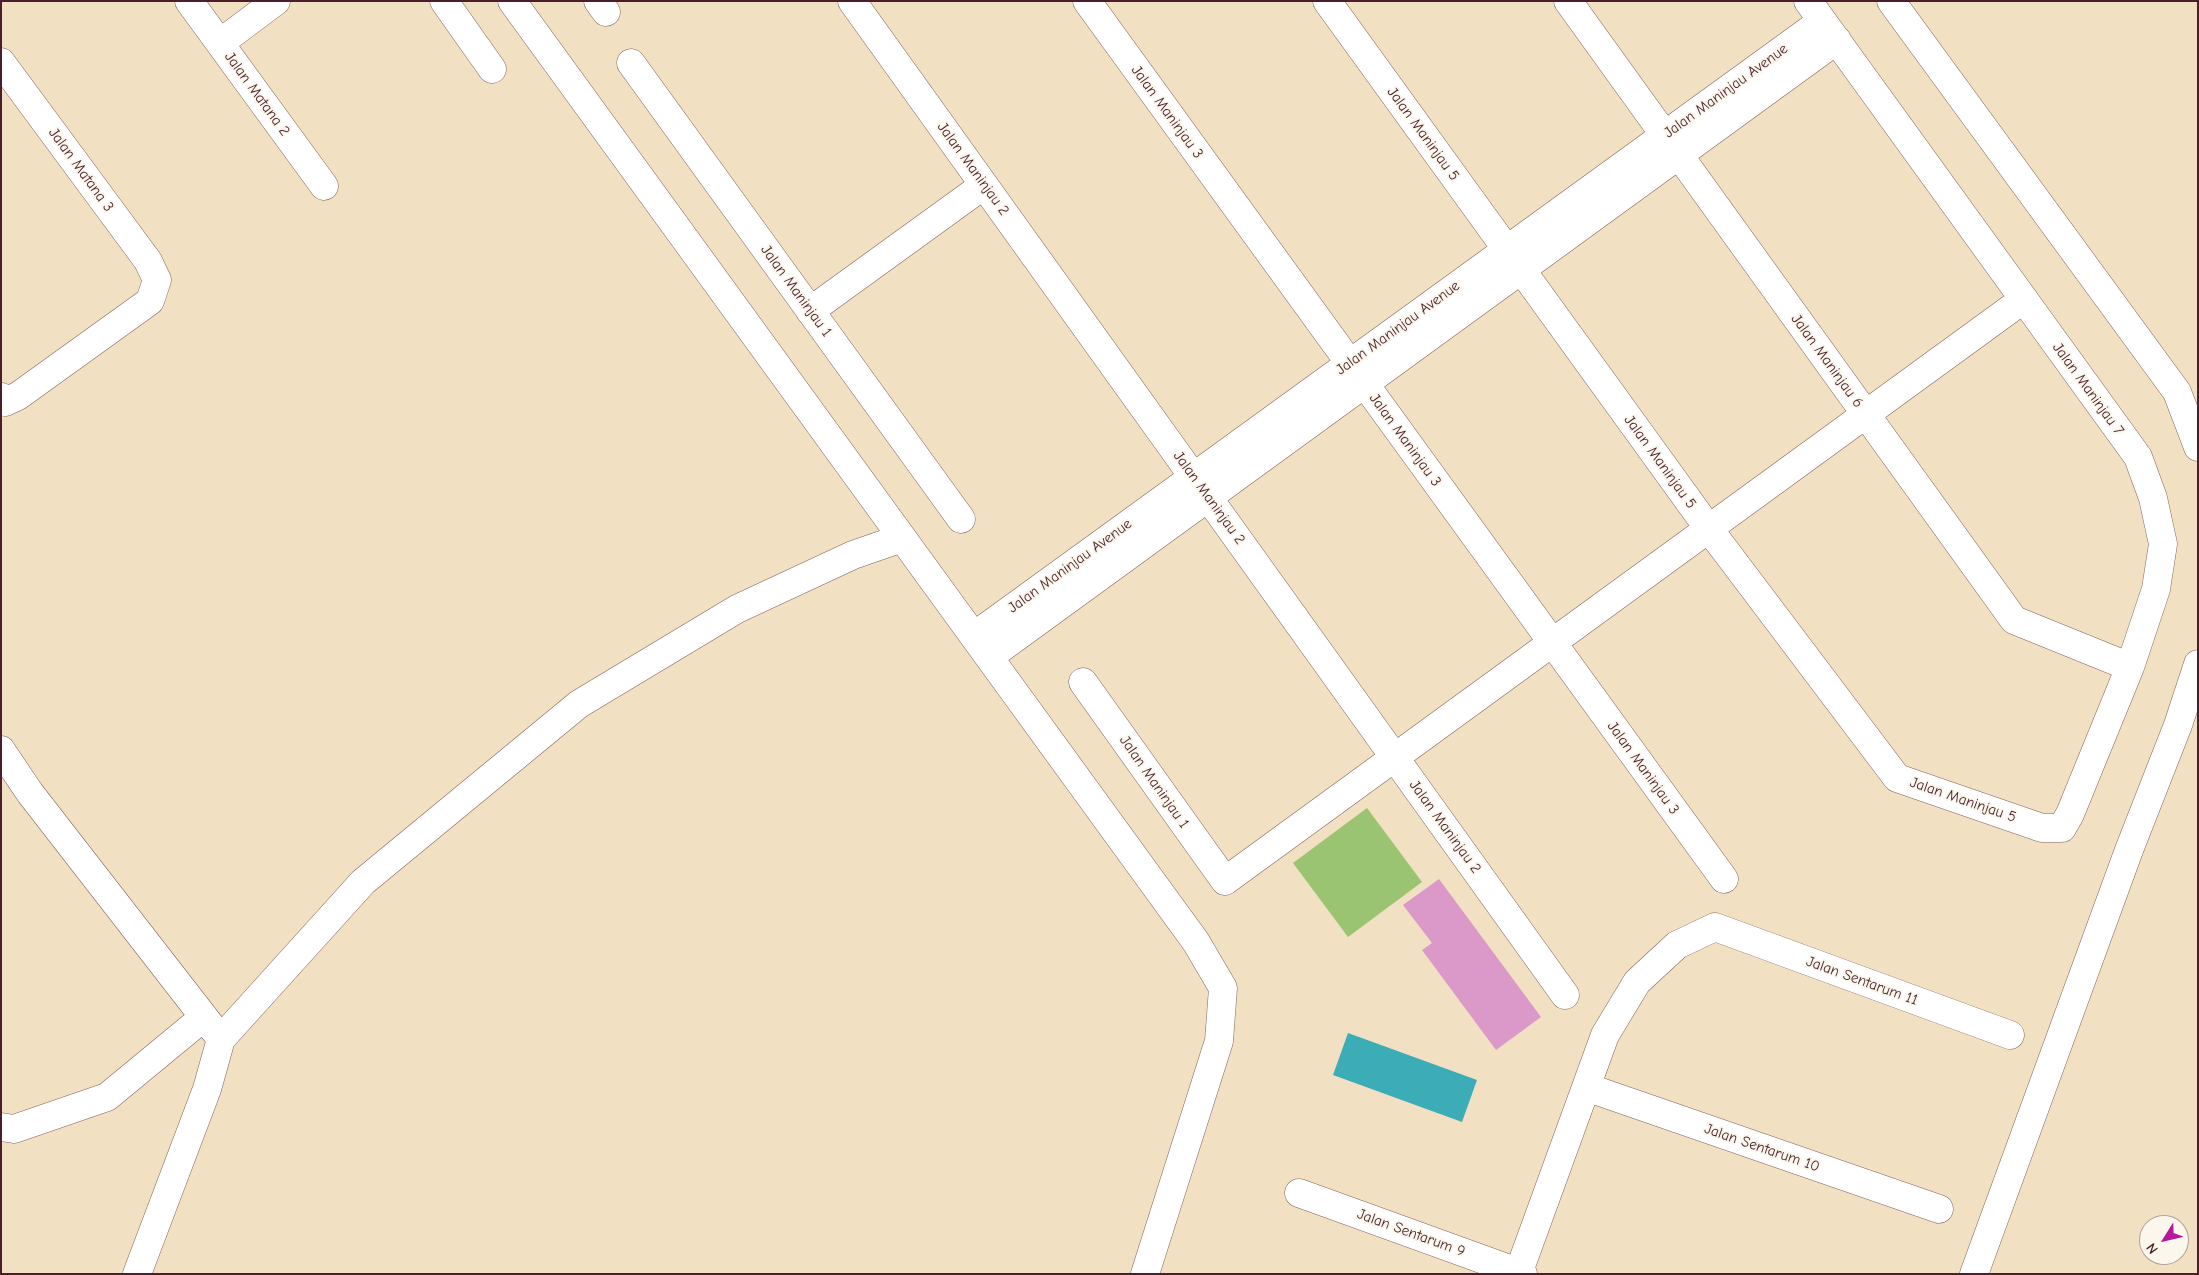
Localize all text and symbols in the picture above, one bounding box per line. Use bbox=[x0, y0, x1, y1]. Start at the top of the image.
street label: Jalan Maninjau Avenue bbox=[1660, 40, 1792, 142]
street label: Jalan Matana 2 bbox=[220, 48, 294, 140]
street label: Jalan Maninjau 3 bbox=[1127, 62, 1207, 162]
street label: Jalan Maninjau 5 bbox=[1383, 84, 1463, 184]
street label: Jalan Maninjau 2 bbox=[933, 119, 1013, 219]
street label: Jalan Matana 3 bbox=[44, 124, 118, 216]
street label: Jalan Maninjau 1 bbox=[757, 242, 835, 340]
street label: Jalan Maninjau Avenue bbox=[1332, 277, 1464, 379]
street label: Jalan Maninjau 6 bbox=[1787, 311, 1867, 411]
street label: Jalan Maninjau 7 bbox=[2048, 339, 2128, 439]
street label: Jalan Maninjau 3 bbox=[1365, 390, 1445, 490]
street label: Jalan Maninjau 5 bbox=[1620, 412, 1700, 512]
street label: Jalan Maninjau 2 bbox=[1169, 448, 1249, 548]
street label: Jalan Maninjau Avenue bbox=[1004, 515, 1136, 617]
street label: Jalan Maninjau 3 bbox=[1603, 718, 1683, 818]
street label: Jalan Maninjau 1 bbox=[1115, 732, 1193, 832]
street label: Jalan Maninjau 5 bbox=[1907, 773, 2019, 827]
street label: Jalan Maninjau 2 bbox=[1405, 777, 1485, 877]
street label: Jalan Sentarum 11 bbox=[1804, 952, 1920, 1010]
street label: Jalan Sentarum 10 bbox=[1702, 1120, 1822, 1176]
street label: Jalan Sentarum 9 bbox=[1355, 1205, 1467, 1261]
north arrow bbox=[2139, 1215, 2189, 1265]
text: N bbox=[2143, 1240, 2162, 1257]

